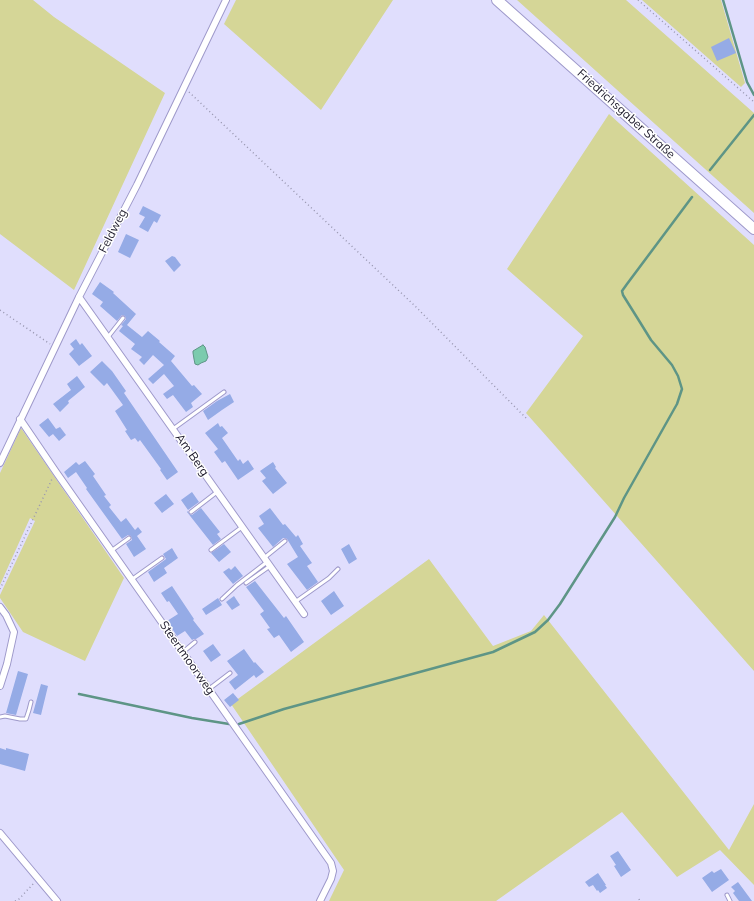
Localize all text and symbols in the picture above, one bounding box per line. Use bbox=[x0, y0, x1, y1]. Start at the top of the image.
street label: Friedrichsgaber Straße bbox=[574, 66, 678, 162]
street label: Feldweg bbox=[96, 207, 130, 255]
street label: Am Berg bbox=[172, 431, 212, 479]
street label: Steertmoorweg bbox=[156, 618, 218, 698]

